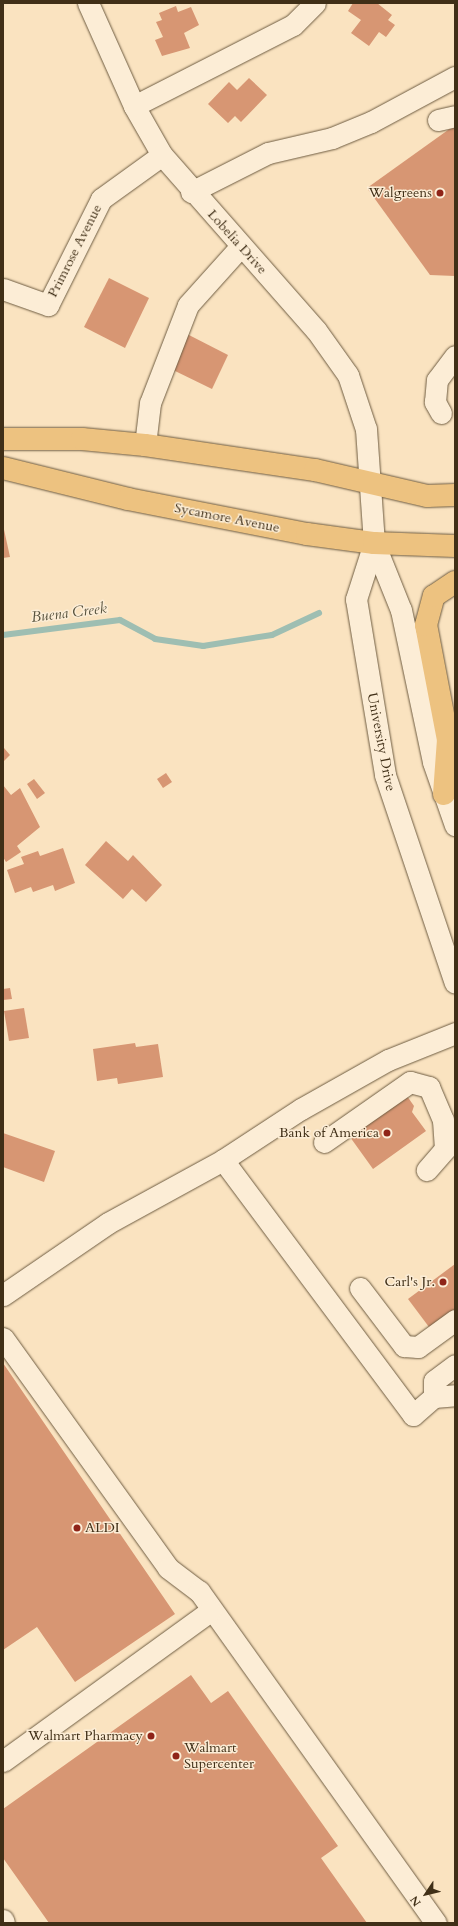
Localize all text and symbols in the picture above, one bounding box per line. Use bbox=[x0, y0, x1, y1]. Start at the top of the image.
place label: Walgreens bbox=[369, 185, 432, 201]
marker: Walgreens bbox=[435, 188, 445, 198]
street label: Primrose Avenue bbox=[44, 202, 106, 300]
street label: Lobelia Drive bbox=[204, 206, 270, 278]
street label: Sycamore Avenue bbox=[173, 500, 281, 536]
water label: Buena Creek bbox=[30, 599, 108, 627]
street label: University Drive bbox=[363, 691, 399, 793]
place label: Bank of America bbox=[279, 1125, 379, 1141]
marker: Bank of America bbox=[382, 1128, 392, 1138]
place label: Carl's Jr. bbox=[385, 1274, 435, 1290]
marker: Carl's Jr. bbox=[438, 1277, 448, 1287]
place label: ALDI bbox=[85, 1520, 120, 1536]
marker: ALDI bbox=[72, 1523, 82, 1533]
place label: Walmart Pharmacy bbox=[28, 1728, 143, 1744]
marker: Walmart Pharmacy bbox=[146, 1731, 156, 1741]
place label: Walmart Supercenter bbox=[184, 1740, 254, 1772]
marker: Walmart Supercenter bbox=[171, 1751, 181, 1761]
north arrow bbox=[406, 1874, 446, 1914]
text: N bbox=[407, 1893, 425, 1909]

